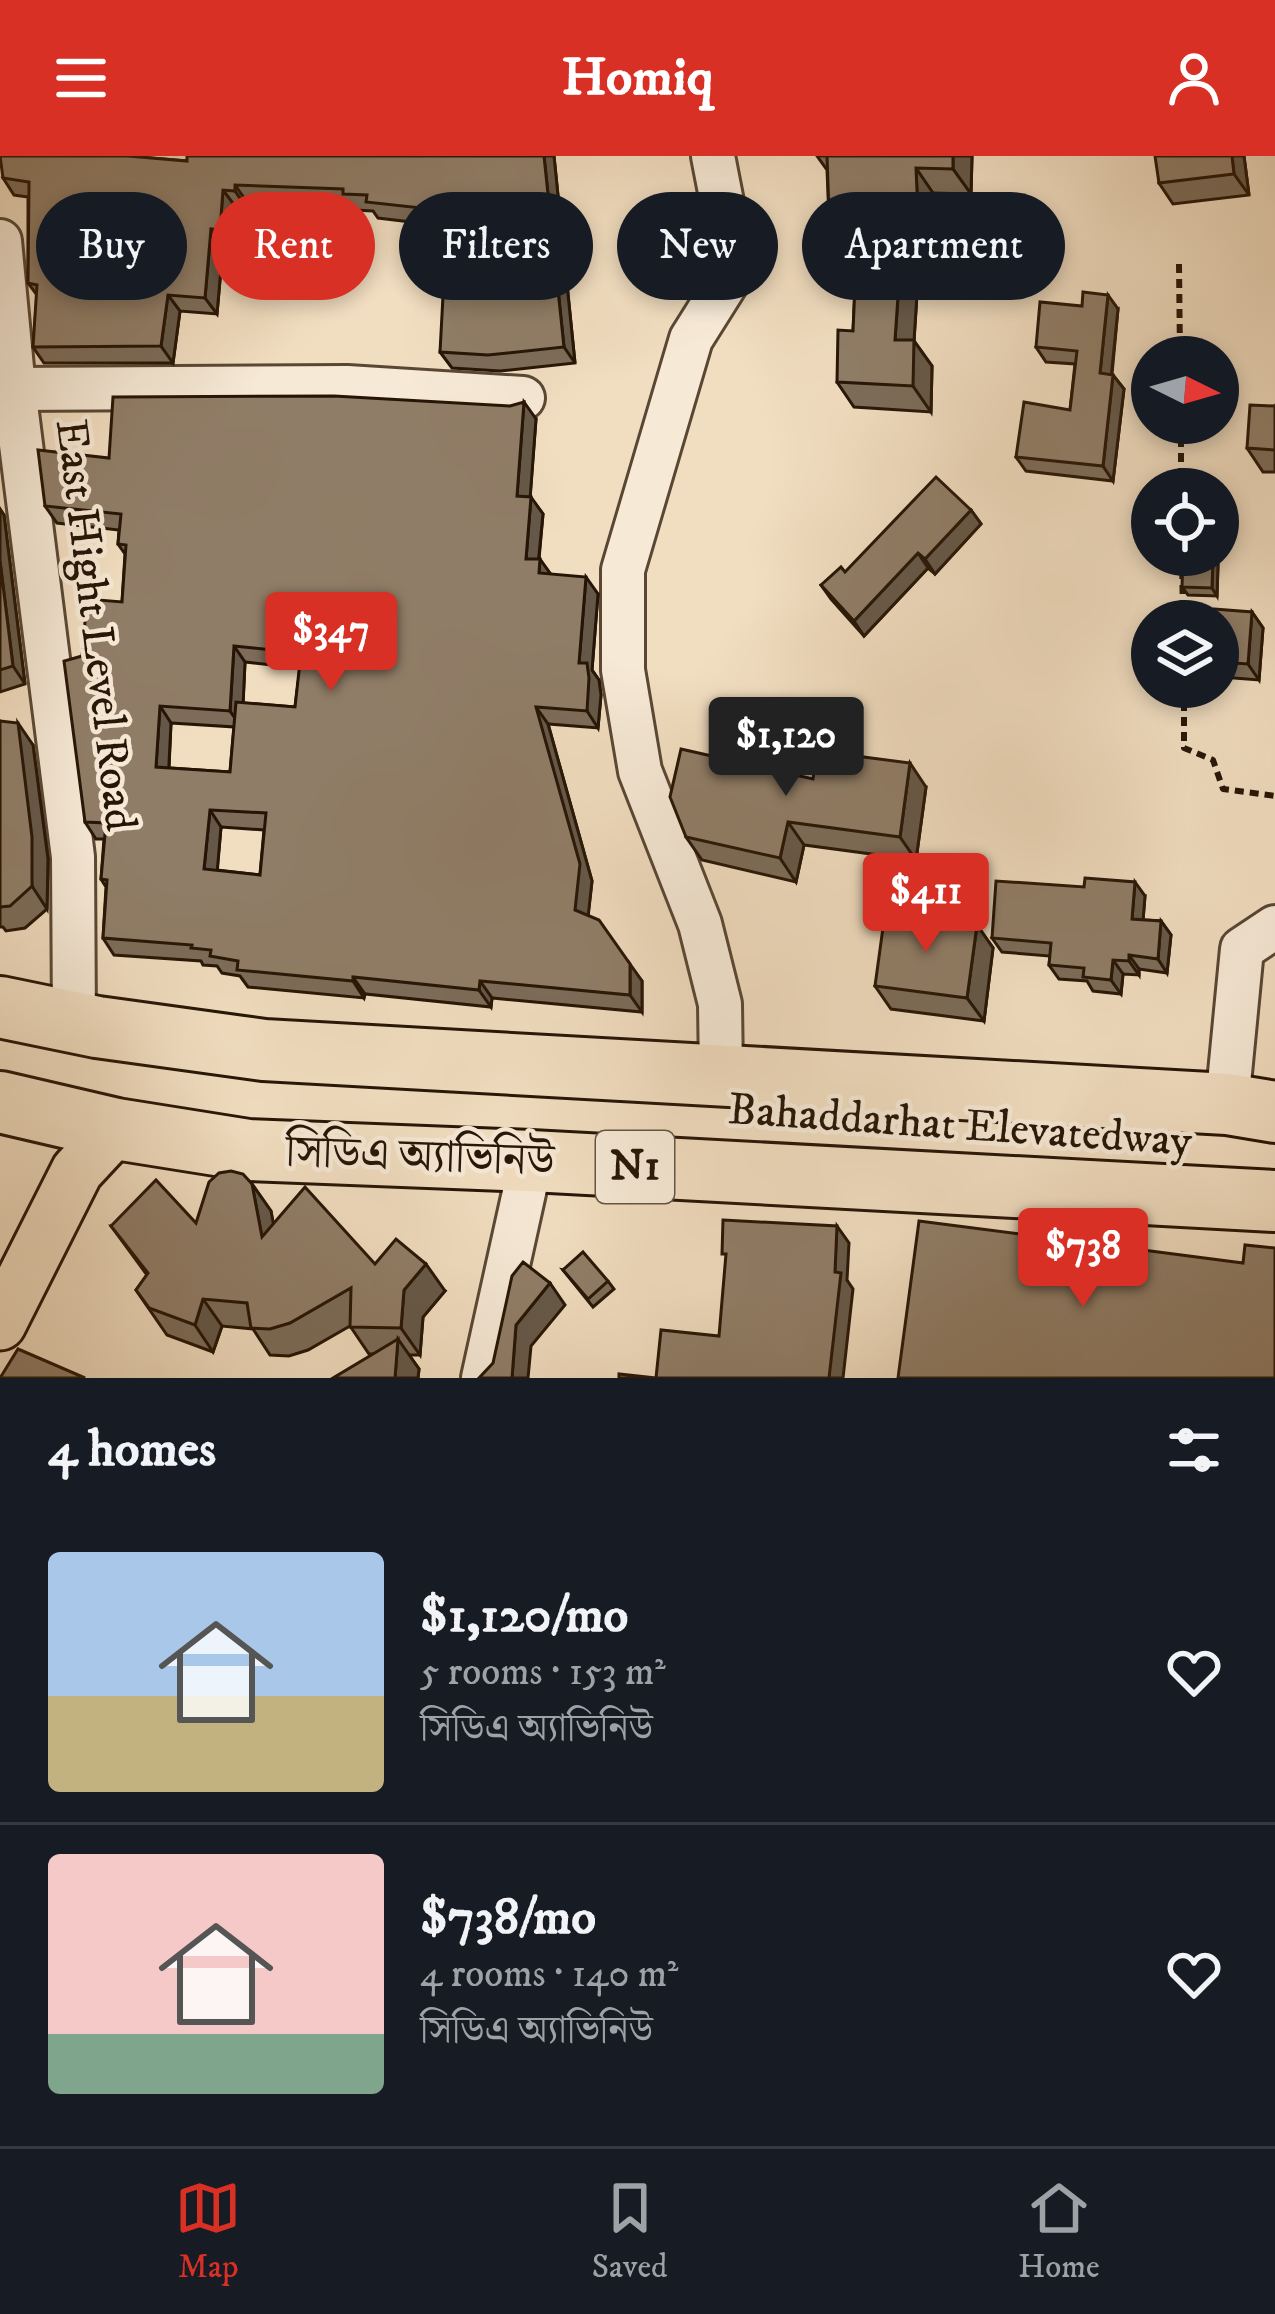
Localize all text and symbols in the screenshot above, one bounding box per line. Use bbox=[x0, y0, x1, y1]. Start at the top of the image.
icon: menu bbox=[48, 45, 114, 111]
text: Homiq bbox=[562, 45, 713, 112]
icon: person bbox=[1161, 45, 1227, 111]
chip: Buy bbox=[36, 192, 187, 300]
chip: Rent bbox=[211, 192, 375, 300]
chip: Filters bbox=[399, 192, 593, 300]
chip: New bbox=[617, 192, 778, 300]
chip: Apartment bbox=[802, 192, 1065, 300]
north arrow bbox=[1131, 336, 1239, 444]
map controls bbox=[1131, 336, 1239, 708]
street label: East Hight Level Road bbox=[42, 416, 148, 835]
button: locate bbox=[1131, 468, 1239, 576]
pin: $347 bbox=[260, 592, 402, 694]
button: layers bbox=[1131, 600, 1239, 708]
text: $347 bbox=[292, 606, 370, 655]
pin: $1,120 bbox=[688, 697, 884, 799]
text: $1,120 bbox=[736, 711, 836, 760]
pin: $411 bbox=[855, 853, 997, 955]
text: $411 bbox=[890, 867, 962, 916]
street label: Bahaddarhat Elevatedway bbox=[726, 1082, 1194, 1170]
street label: সিডিএ অ্যাভিনিউ bbox=[283, 1123, 557, 1190]
road number: N1 bbox=[596, 1131, 674, 1203]
pin: $738 bbox=[1012, 1208, 1154, 1310]
text: $738 bbox=[1045, 1222, 1121, 1271]
icon: filters bbox=[1161, 1417, 1227, 1483]
text: 4 homes bbox=[48, 1418, 216, 1482]
text: $1,120/mo bbox=[420, 1584, 628, 1648]
icon: home bbox=[144, 1600, 288, 1744]
icon: heart bbox=[1161, 1639, 1227, 1705]
text: 5 rooms · 153 m² bbox=[420, 1648, 666, 1697]
text: সিডিএ অ্যাভিনিউ bbox=[420, 1704, 653, 1753]
text: $738/mo bbox=[420, 1886, 596, 1950]
icon: home bbox=[144, 1902, 288, 2046]
icon: heart bbox=[1161, 1941, 1227, 2007]
text: 4 rooms · 140 m² bbox=[420, 1950, 679, 1999]
text: সিডিএ অ্যাভিনিউ bbox=[420, 2006, 653, 2055]
tab: Map bbox=[175, 2175, 241, 2288]
tab: Saved bbox=[592, 2175, 668, 2288]
tab: Home bbox=[1018, 2175, 1100, 2288]

